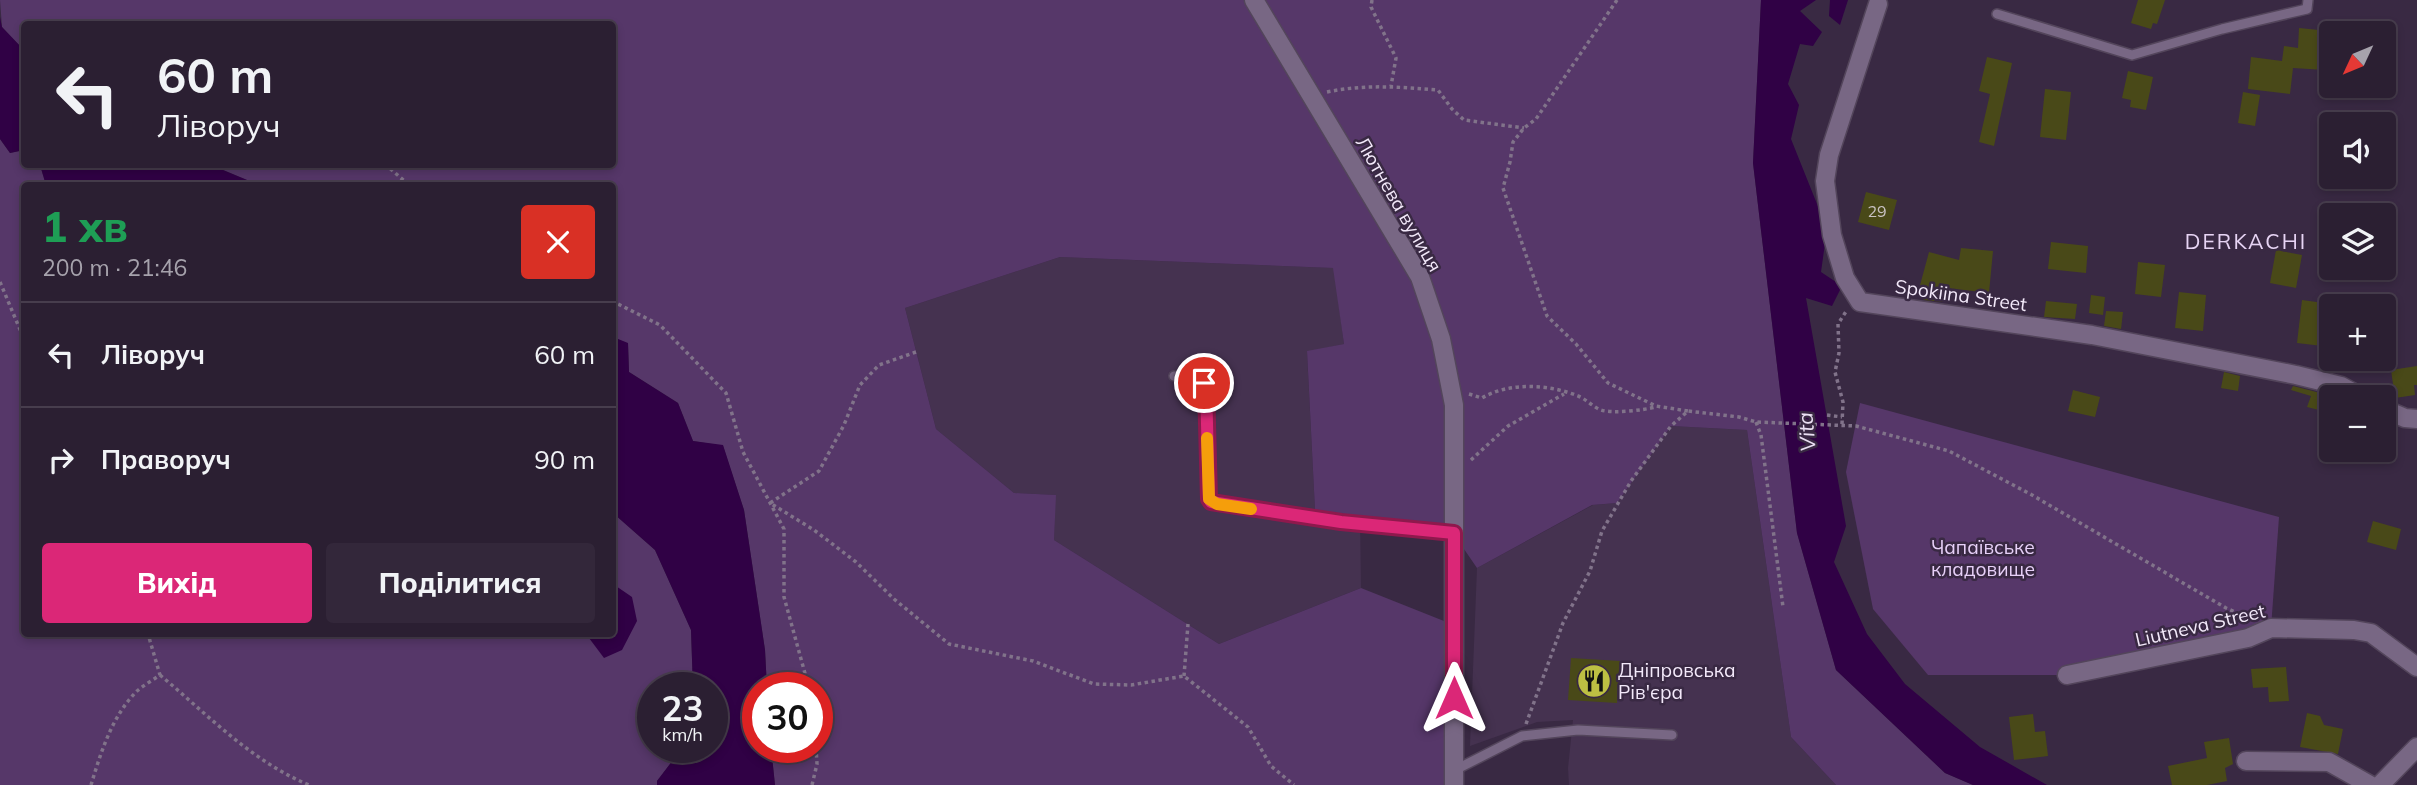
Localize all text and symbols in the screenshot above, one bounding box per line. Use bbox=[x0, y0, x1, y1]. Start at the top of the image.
north arrow bbox=[2319, 21, 2396, 98]
map controls bbox=[2319, 21, 2396, 462]
text: 60 m bbox=[157, 44, 273, 105]
icon: left bbox=[42, 49, 133, 140]
text: Ліворуч bbox=[157, 105, 280, 145]
button: sound bbox=[2319, 112, 2396, 189]
street label: Лютнева вулиця bbox=[1351, 132, 1447, 276]
text: 1 хв bbox=[42, 200, 128, 253]
house number: 29 bbox=[1867, 201, 1887, 221]
button: layers bbox=[2319, 203, 2396, 280]
button: close bbox=[521, 205, 595, 279]
district label: DERKACHI bbox=[2185, 228, 2307, 254]
text: 200 m · 21:46 bbox=[42, 253, 187, 282]
street label: Spokiina Street bbox=[1894, 274, 2029, 316]
button: + bbox=[2319, 294, 2396, 371]
icon: left bbox=[42, 336, 80, 374]
text: Ліворуч bbox=[101, 338, 205, 371]
text: 60 m bbox=[534, 338, 595, 371]
pin bbox=[1174, 353, 1234, 413]
icon: arrive bbox=[1185, 364, 1223, 402]
button: − bbox=[2319, 385, 2396, 462]
water label: Vita bbox=[1791, 411, 1821, 453]
icon: right bbox=[42, 441, 80, 479]
text: Праворуч bbox=[101, 443, 231, 476]
text: 90 m bbox=[534, 443, 595, 476]
park label: Чапаївське кладовище bbox=[1931, 535, 2035, 581]
button: Вихід bbox=[42, 543, 312, 623]
button: Поділитися bbox=[326, 543, 595, 623]
street label: Liutneva Street bbox=[2133, 598, 2268, 652]
place label: Дніпровська Рів'єра bbox=[1618, 658, 1736, 704]
position arrow bbox=[1417, 661, 1491, 735]
restaurant icon: Дніпровська Рів'єра bbox=[1575, 662, 1613, 700]
speed limit sign: 30 bbox=[742, 672, 833, 763]
text: 23 bbox=[661, 686, 704, 730]
text: km/h bbox=[662, 723, 703, 746]

